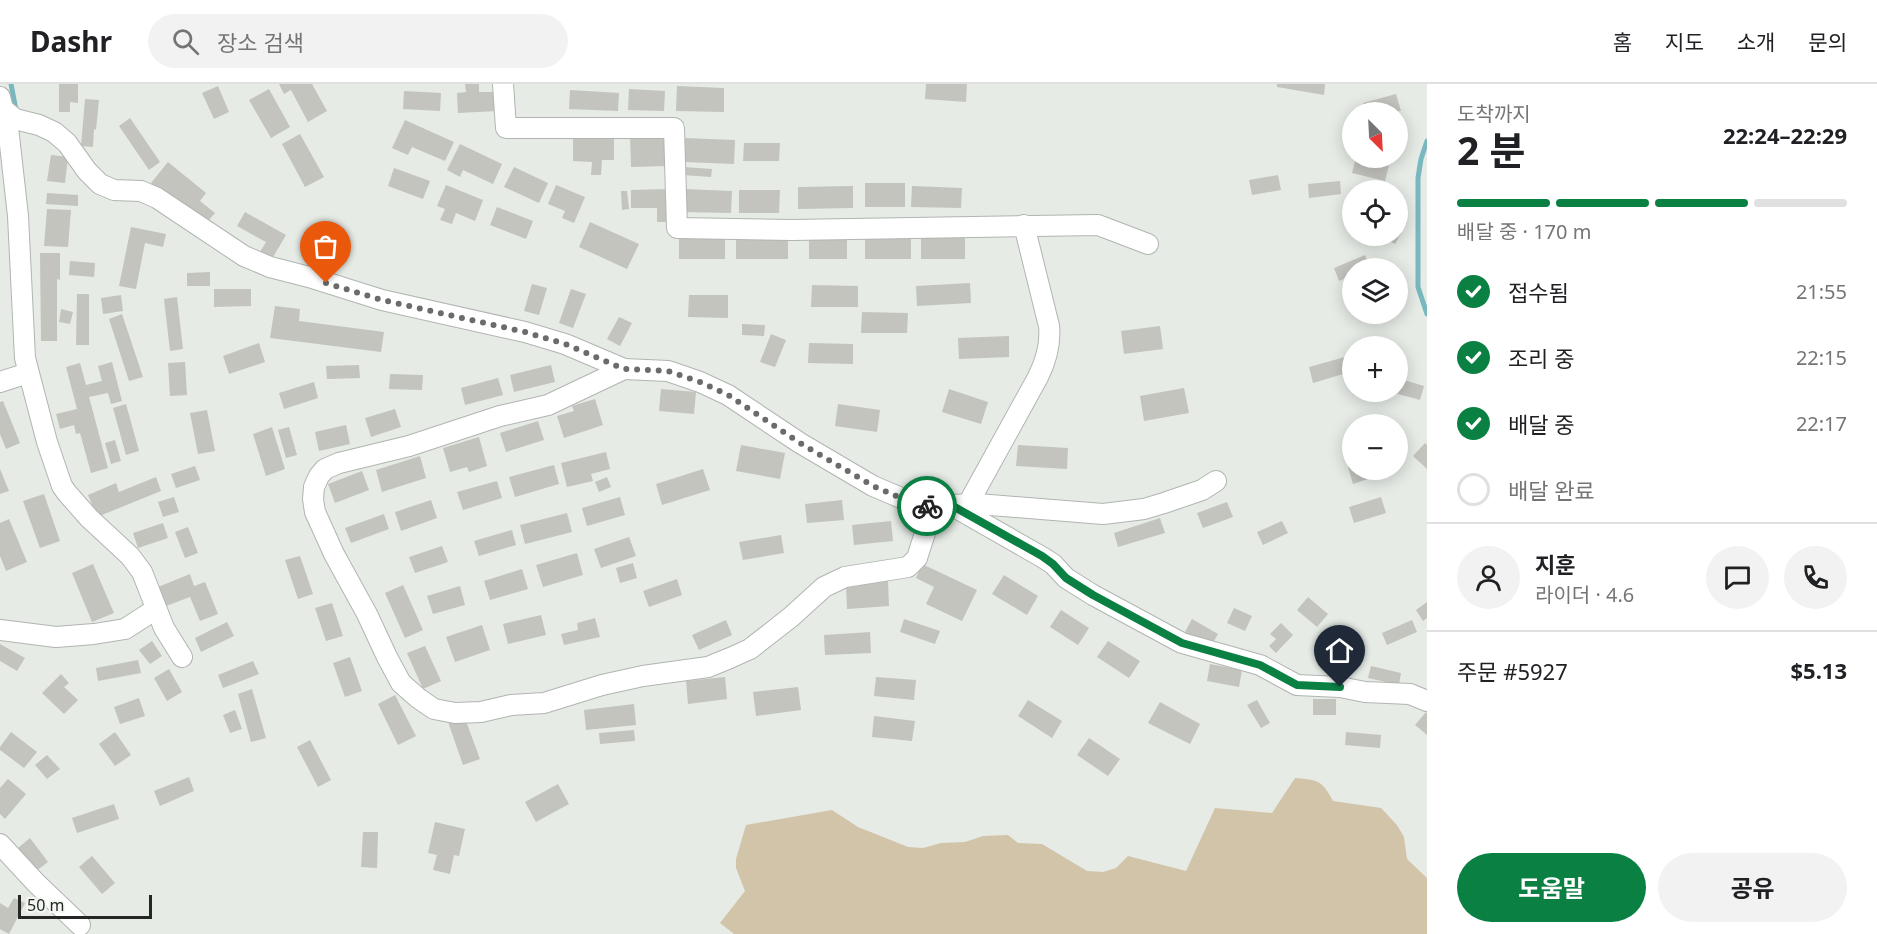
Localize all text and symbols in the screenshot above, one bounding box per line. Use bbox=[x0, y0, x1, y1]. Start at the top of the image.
search box bbox=[148, 14, 568, 68]
text: Dashr bbox=[30, 22, 112, 60]
icon: search bbox=[169, 25, 202, 58]
text: 장소 검색 bbox=[217, 27, 304, 57]
text: 홈 bbox=[1613, 28, 1632, 56]
text: 지도 bbox=[1665, 28, 1704, 56]
text: 소개 bbox=[1737, 28, 1775, 56]
text: 문의 bbox=[1808, 28, 1847, 56]
text: 도착까지 bbox=[1457, 100, 1531, 127]
north arrow bbox=[1342, 102, 1408, 168]
map controls bbox=[1342, 102, 1408, 480]
text: 22:24–22:29 bbox=[1723, 120, 1847, 150]
text: 2 분 bbox=[1457, 123, 1525, 176]
button: locate bbox=[1342, 180, 1408, 246]
text: 배달 중 · 170 m bbox=[1457, 218, 1591, 245]
pin bbox=[300, 221, 351, 283]
icon: bag bbox=[309, 230, 342, 263]
button: layers bbox=[1342, 258, 1408, 324]
icon: check bbox=[1457, 275, 1490, 308]
text: 접수됨 bbox=[1508, 277, 1569, 307]
text: 21:55 bbox=[1796, 278, 1847, 305]
button: + bbox=[1342, 336, 1408, 402]
icon: check bbox=[1457, 341, 1490, 374]
text: 조리 중 bbox=[1508, 343, 1574, 373]
text: 22:15 bbox=[1796, 344, 1847, 371]
icon: check bbox=[1457, 407, 1490, 440]
text: 배달 중 bbox=[1508, 409, 1574, 439]
text: 22:17 bbox=[1796, 410, 1847, 437]
button: − bbox=[1342, 414, 1408, 480]
text: 배달 완료 bbox=[1508, 475, 1595, 505]
courier bbox=[897, 476, 957, 536]
icon: bike bbox=[911, 490, 944, 523]
button: person bbox=[1457, 546, 1520, 609]
button: chat bbox=[1706, 546, 1769, 609]
button: phone bbox=[1784, 546, 1847, 609]
text: 지훈 bbox=[1535, 549, 1575, 579]
text: 라이더 · 4.6 bbox=[1535, 581, 1634, 608]
pin bbox=[1314, 625, 1365, 687]
icon: home bbox=[1323, 634, 1356, 667]
text: $5.13 bbox=[1790, 655, 1847, 685]
text: 주문 #5927 bbox=[1457, 656, 1568, 686]
button: 도움말 bbox=[1457, 853, 1646, 922]
button: 공유 bbox=[1658, 853, 1847, 922]
scale bar bbox=[18, 892, 152, 920]
text: 50 m bbox=[27, 894, 64, 916]

